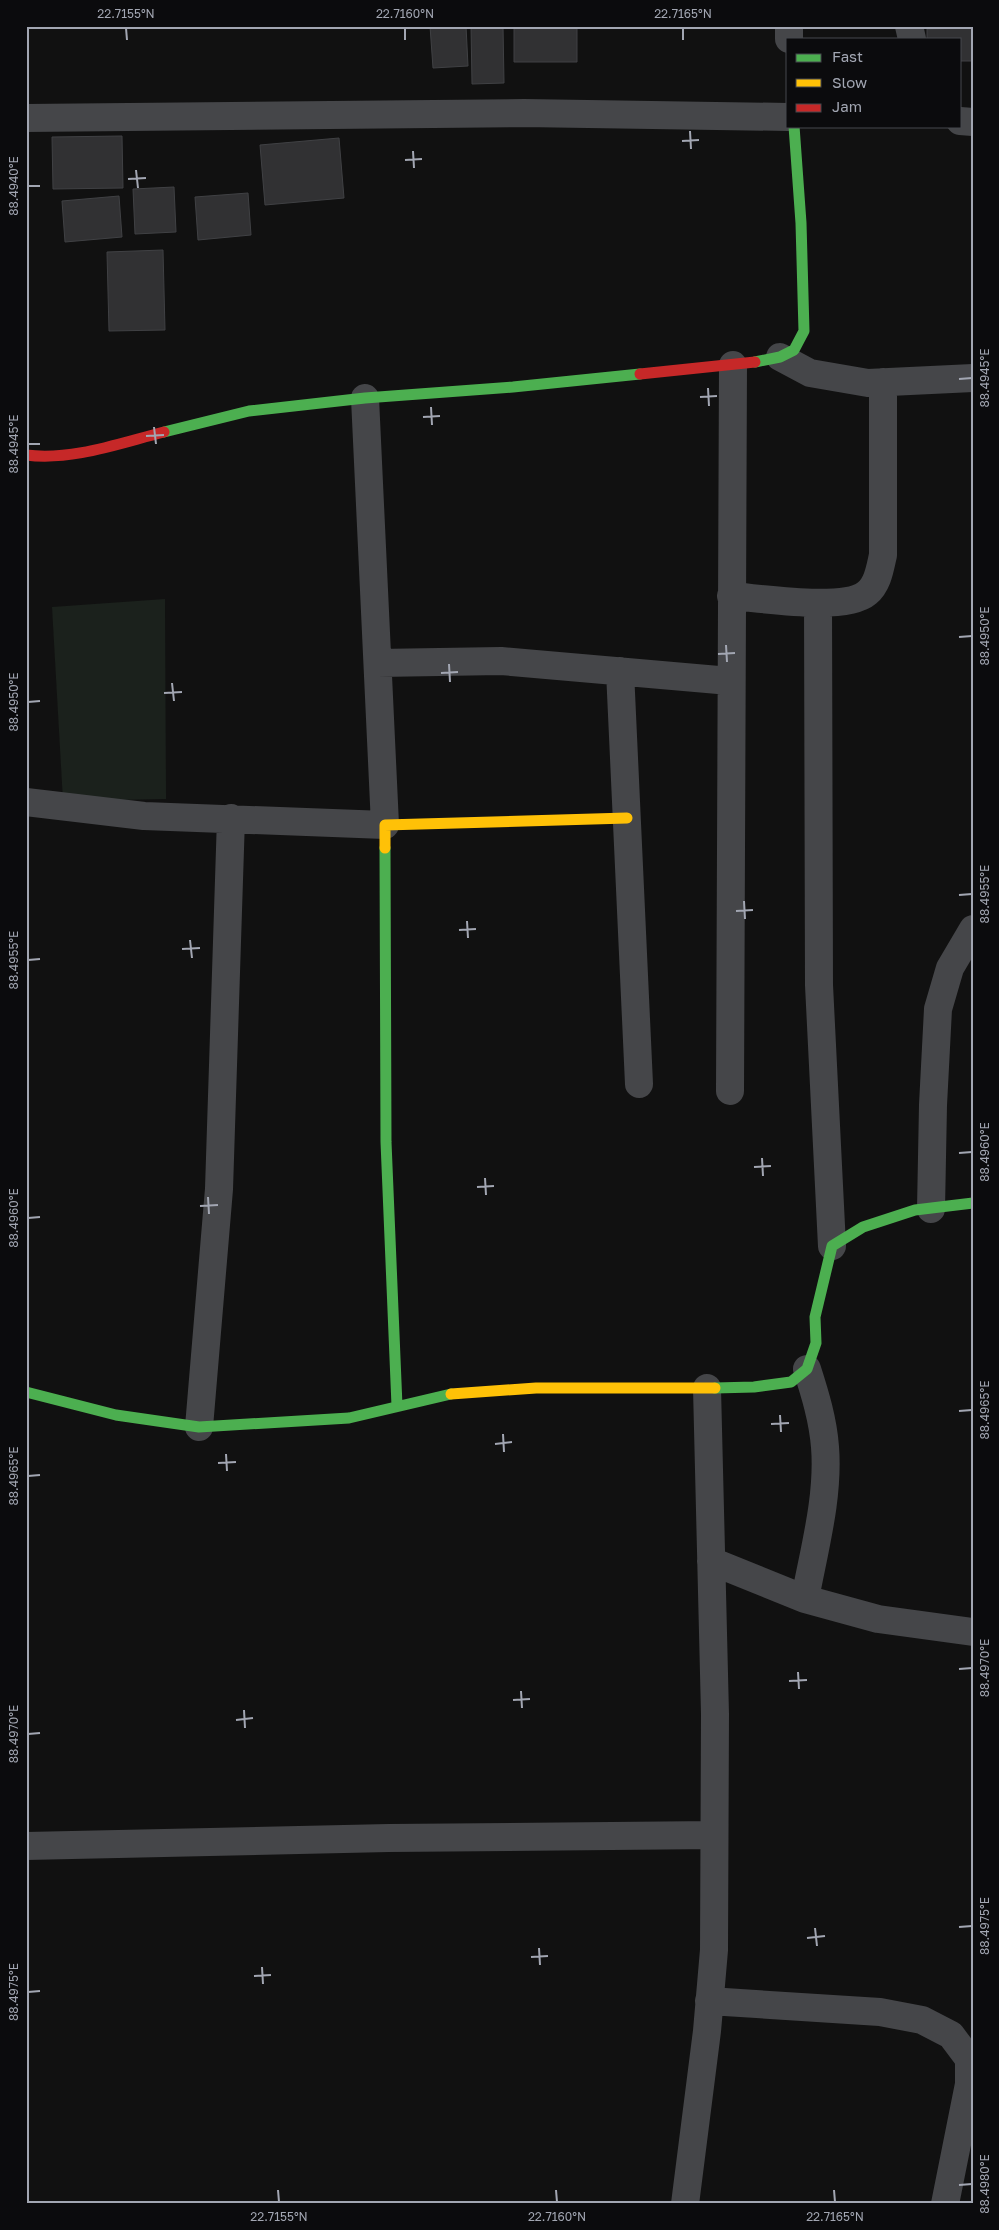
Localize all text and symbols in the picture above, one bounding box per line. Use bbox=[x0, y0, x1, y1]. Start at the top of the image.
text: 22.7155°N bbox=[97, 6, 155, 21]
text: 22.7160°N bbox=[376, 6, 434, 21]
text: 22.7165°N bbox=[654, 6, 712, 21]
legend bbox=[786, 38, 962, 128]
text: Fast bbox=[832, 47, 863, 65]
text: Slow bbox=[832, 73, 867, 91]
text: Jam bbox=[832, 97, 862, 115]
text: 88.4940°E bbox=[6, 156, 21, 216]
text: 88.4945°E bbox=[977, 348, 992, 408]
text: 88.4945°E bbox=[6, 414, 21, 474]
text: 88.4950°E bbox=[977, 606, 992, 666]
text: 88.4950°E bbox=[6, 672, 21, 732]
text: 88.4955°E bbox=[977, 865, 992, 923]
text: 88.4955°E bbox=[6, 931, 21, 989]
text: 88.4960°E bbox=[977, 1122, 992, 1182]
text: 88.4960°E bbox=[6, 1188, 21, 1248]
text: 88.4965°E bbox=[977, 1380, 992, 1440]
text: 88.4965°E bbox=[6, 1446, 21, 1506]
text: 88.4970°E bbox=[977, 1639, 992, 1697]
text: 88.4970°E bbox=[6, 1705, 21, 1763]
text: 88.4975°E bbox=[977, 1897, 992, 1955]
text: 88.4975°E bbox=[6, 1963, 21, 2021]
text: 88.4980°E bbox=[977, 2154, 992, 2214]
text: 22.7155°N bbox=[250, 2209, 308, 2224]
text: 22.7160°N bbox=[528, 2209, 586, 2224]
text: 22.7165°N bbox=[806, 2209, 864, 2224]

